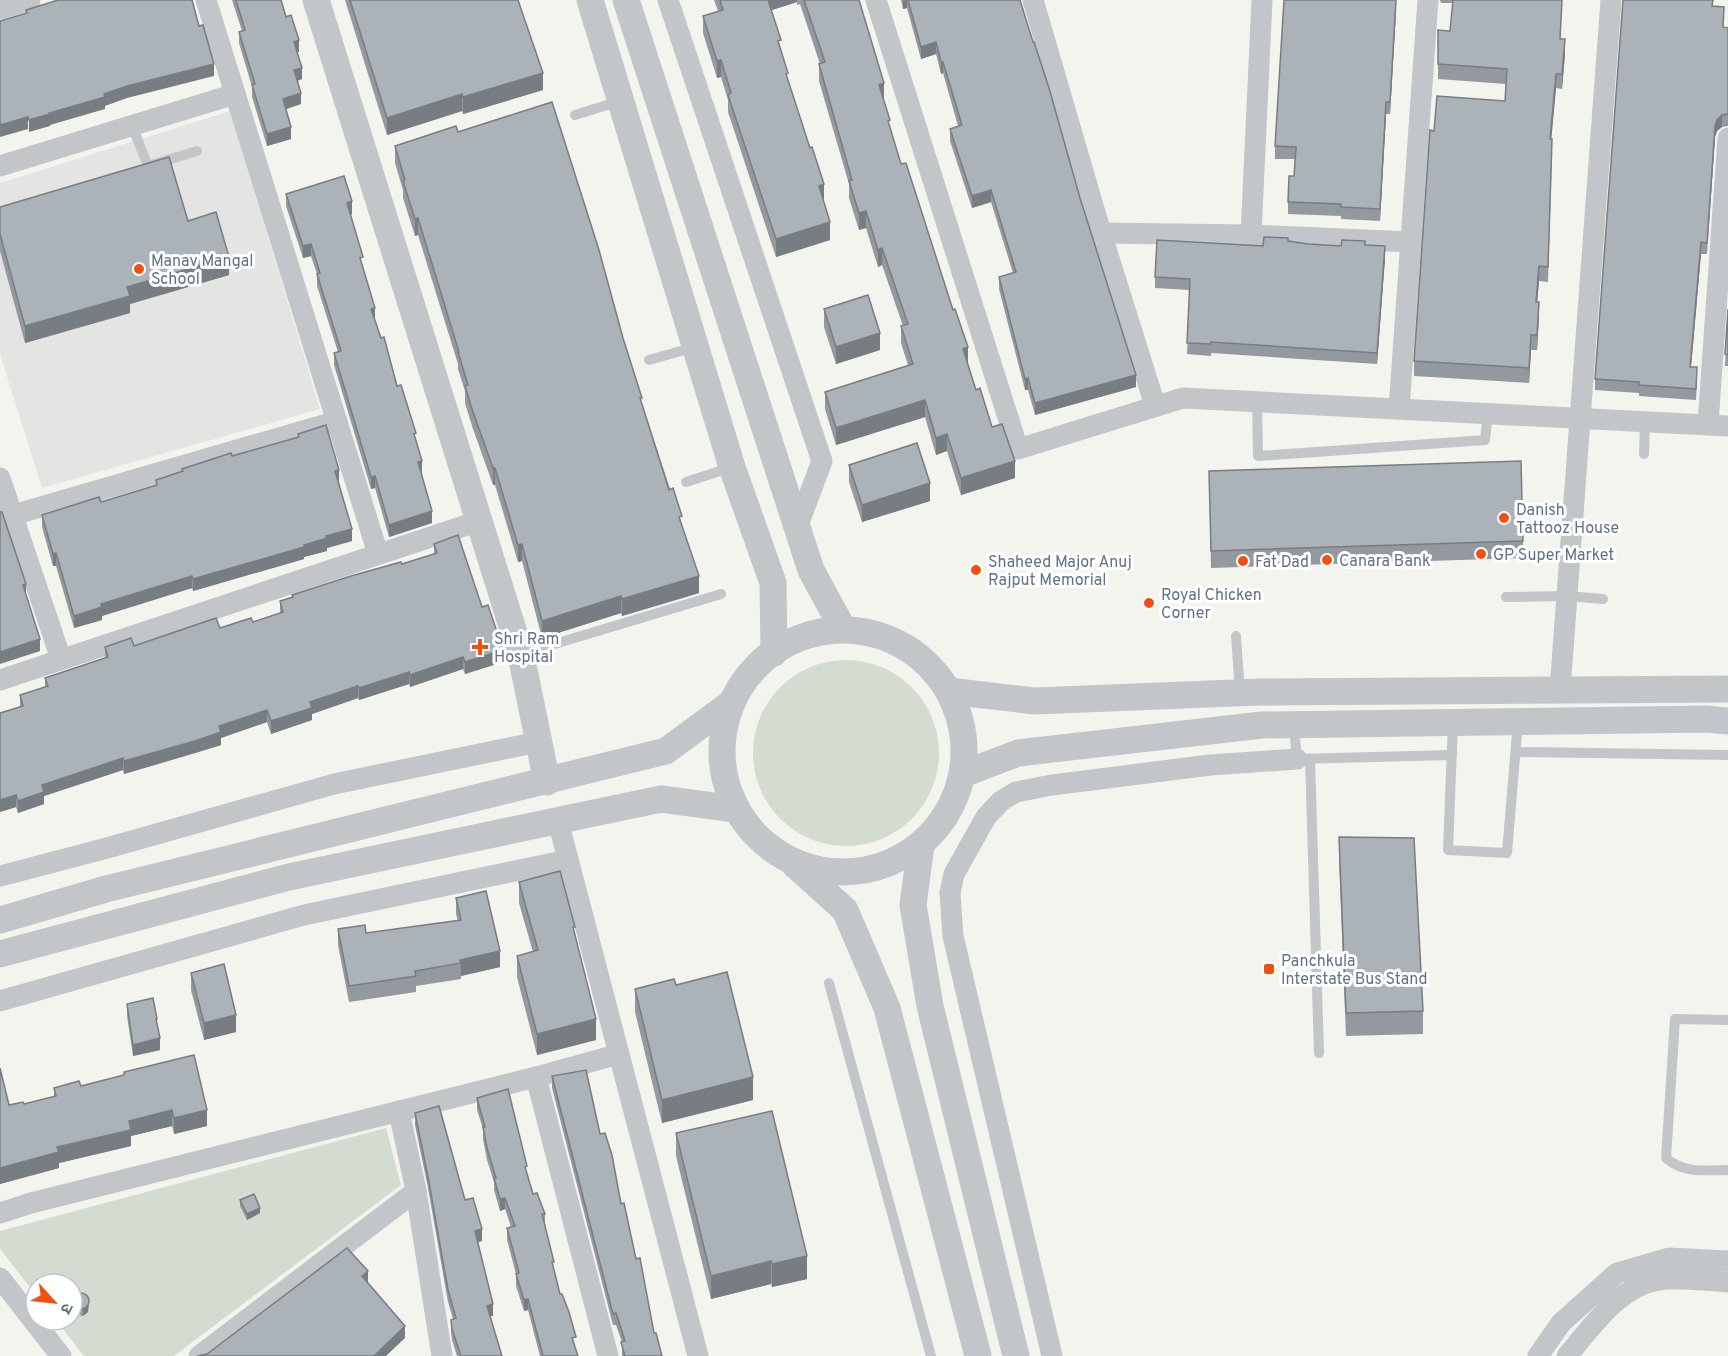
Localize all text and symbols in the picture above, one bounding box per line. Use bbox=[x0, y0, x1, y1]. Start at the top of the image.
place label: Manav Mangal School bbox=[151, 252, 253, 290]
marker: Manav Mangal School bbox=[132, 262, 146, 276]
place label: Danish Tattooz House bbox=[1516, 501, 1619, 539]
marker: Danish Tattooz House bbox=[1497, 511, 1511, 525]
place label: GP Super Market bbox=[1493, 546, 1614, 566]
marker: GP Super Market bbox=[1474, 547, 1488, 561]
place label: Canara Bank bbox=[1339, 552, 1431, 572]
place label: Shaheed Major Anuj Rajput Memorial bbox=[988, 553, 1132, 591]
place label: Fat Dad bbox=[1255, 553, 1309, 573]
marker: Canara Bank bbox=[1320, 553, 1334, 567]
marker: Fat Dad bbox=[1236, 554, 1250, 568]
marker: Shaheed Major Anuj Rajput Memorial bbox=[969, 563, 983, 577]
place label: Royal Chicken Corner bbox=[1161, 586, 1262, 624]
marker: Royal Chicken Corner bbox=[1142, 596, 1156, 610]
place label: Shri Ram Hospital bbox=[494, 630, 559, 668]
marker: Shri Ram Hospital bbox=[471, 638, 489, 656]
place label: Panchkula Interstate Bus Stand bbox=[1281, 952, 1428, 990]
marker: Panchkula Interstate Bus Stand bbox=[1262, 962, 1276, 976]
north arrow bbox=[24, 1272, 84, 1332]
text: उ bbox=[54, 1299, 77, 1317]

